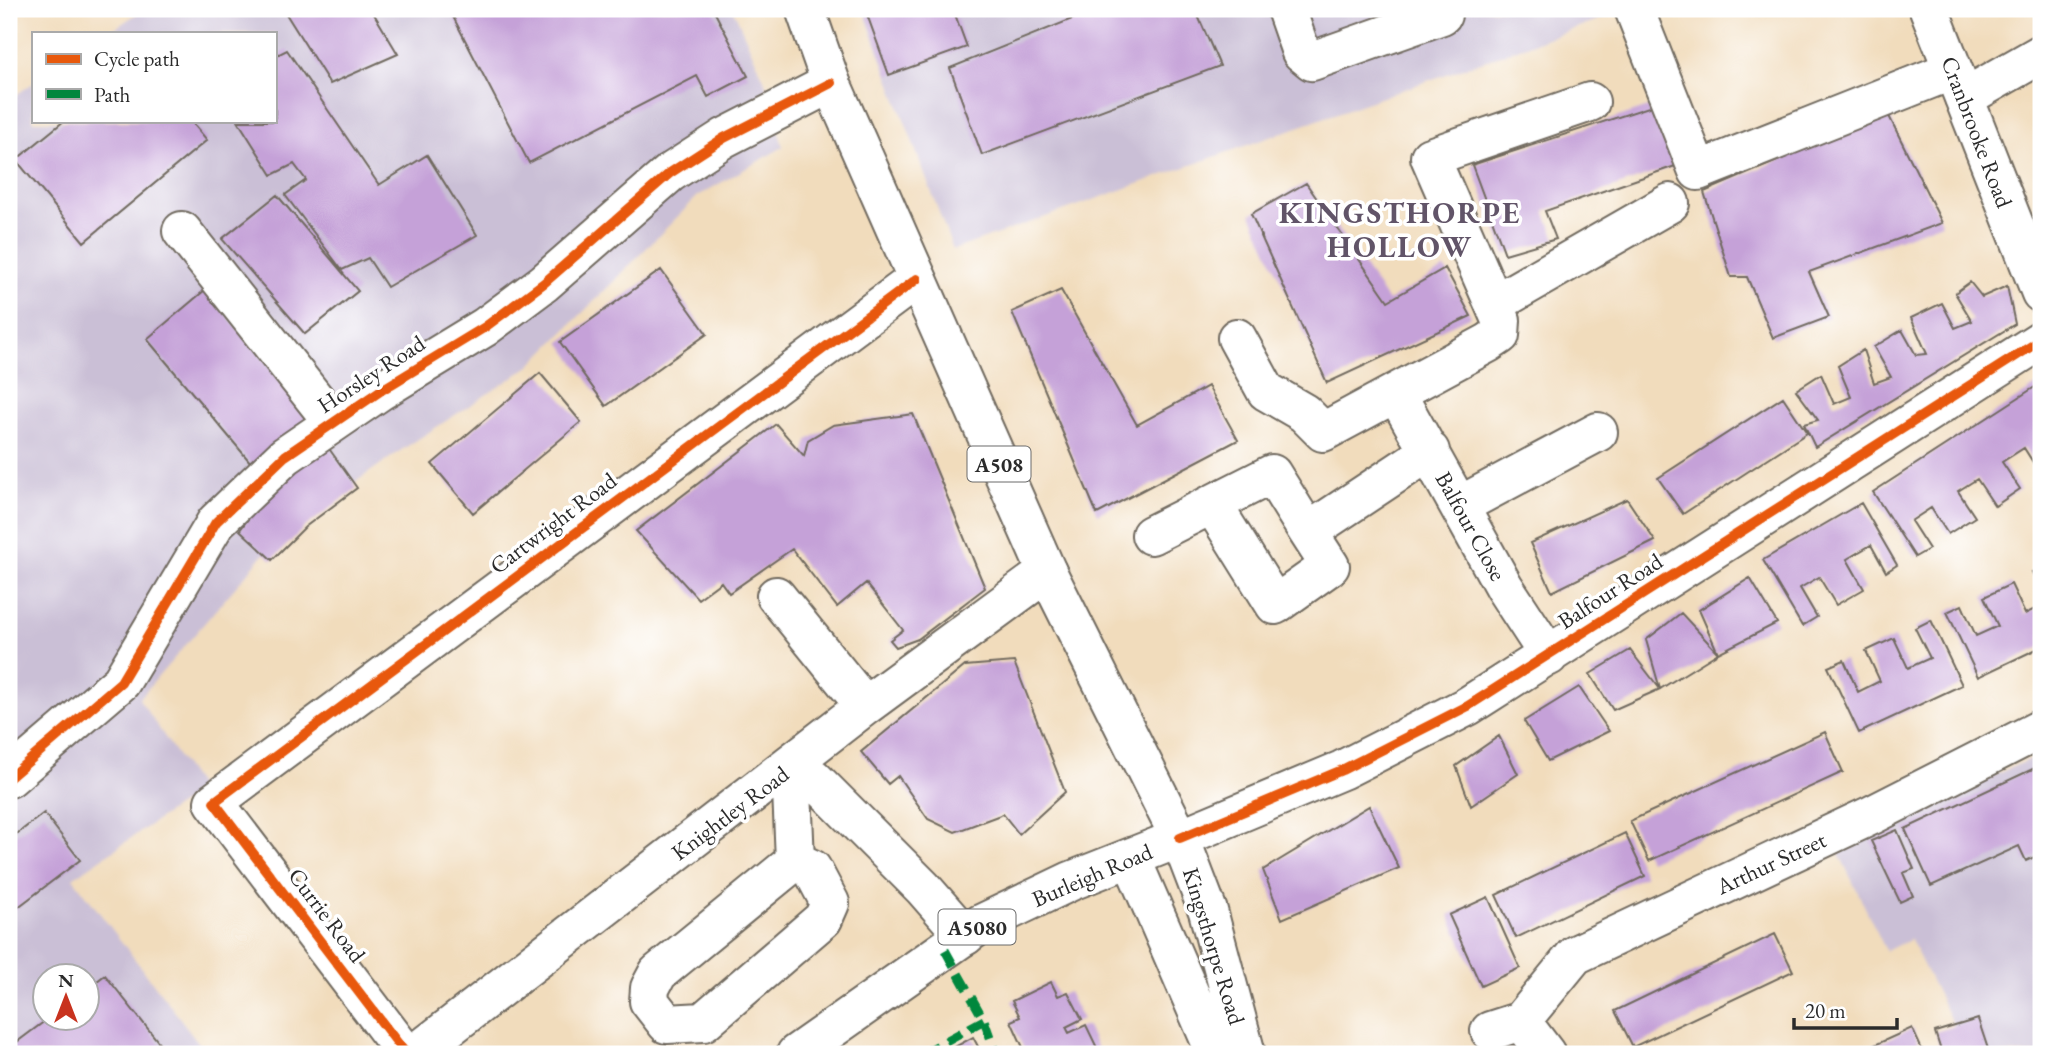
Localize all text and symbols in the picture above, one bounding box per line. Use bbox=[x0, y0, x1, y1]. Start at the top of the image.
legend bbox=[32, 32, 276, 122]
text: Cycle path bbox=[94, 45, 180, 72]
street label: Cranbrooke Road bbox=[1934, 52, 2020, 212]
text: Path bbox=[94, 81, 131, 108]
district label: KINGSTHORPE HOLLOW bbox=[1279, 193, 1521, 266]
street label: Horsley Road bbox=[311, 328, 431, 420]
road number: A508 bbox=[968, 447, 1030, 482]
street label: Cartwright Road bbox=[484, 465, 623, 581]
street label: Balfour Close bbox=[1429, 466, 1513, 586]
street label: Balfour Road bbox=[1552, 546, 1668, 636]
street label: Knightley Road bbox=[665, 759, 795, 867]
street label: Arthur Street bbox=[1710, 824, 1831, 902]
street label: Burleigh Road bbox=[1027, 836, 1157, 914]
street label: Currie Road bbox=[282, 862, 373, 969]
street label: Kingsthorpe Road bbox=[1176, 864, 1252, 1029]
road number: A5080 bbox=[939, 909, 1016, 944]
north arrow bbox=[32, 962, 102, 1032]
text: N bbox=[58, 968, 74, 993]
scale bar bbox=[1794, 986, 1898, 1030]
text: 20 m bbox=[1805, 997, 1846, 1024]

